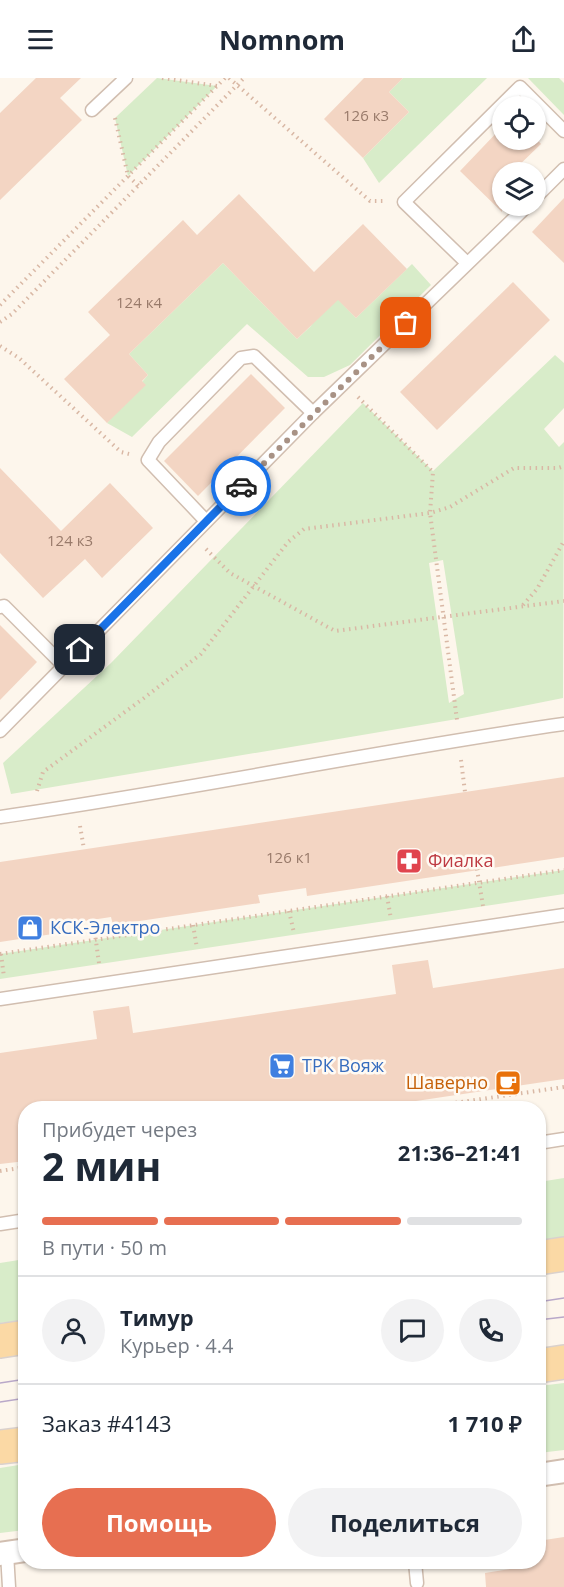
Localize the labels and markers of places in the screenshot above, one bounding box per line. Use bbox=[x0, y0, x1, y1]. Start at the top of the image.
pin bbox=[380, 297, 431, 348]
pin bbox=[54, 624, 105, 675]
pharmacy icon: Фиалка bbox=[394, 846, 424, 876]
place label: Фиалка bbox=[428, 848, 493, 872]
shop icon: КСК-Электро bbox=[15, 913, 45, 943]
place label: КСК-Электро bbox=[50, 915, 160, 939]
supermarket icon: ТРК Вояж bbox=[267, 1051, 297, 1081]
place label: ТРК Вояж bbox=[302, 1053, 385, 1077]
cafe icon: Шаверно bbox=[493, 1068, 523, 1098]
place label: Шаверно bbox=[406, 1070, 488, 1094]

